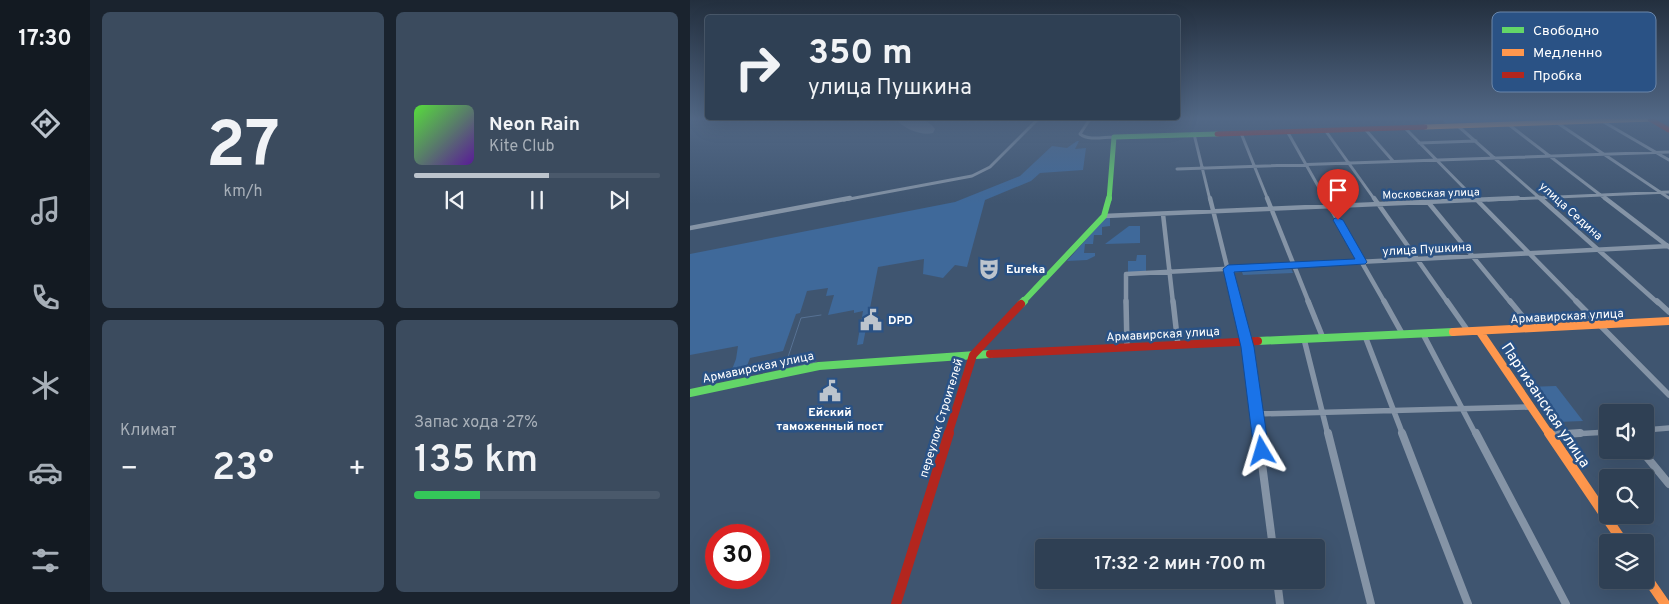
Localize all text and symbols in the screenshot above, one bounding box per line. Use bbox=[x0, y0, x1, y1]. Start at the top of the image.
legend bbox=[1492, 12, 1656, 92]
text: Свободно bbox=[1533, 23, 1599, 40]
text: 17:30 bbox=[18, 26, 72, 53]
text: 350 m bbox=[808, 32, 913, 76]
icon: right bbox=[725, 35, 790, 100]
text: Медленно bbox=[1533, 45, 1602, 62]
text: Пробка bbox=[1533, 68, 1582, 85]
text: улица Пушкина bbox=[808, 75, 972, 102]
icon: directions bbox=[28, 106, 63, 141]
text: 27 bbox=[206, 108, 280, 190]
text: Neon Rain bbox=[489, 113, 580, 137]
text: Kite Club bbox=[489, 137, 554, 157]
pin bbox=[1317, 169, 1359, 220]
icon: arrive bbox=[1324, 176, 1352, 204]
street label: улица Седина bbox=[1535, 179, 1606, 245]
text: km/h bbox=[224, 182, 262, 202]
street label: Московская улица bbox=[1382, 185, 1480, 203]
icon: previous bbox=[441, 186, 469, 214]
icon: pause bbox=[523, 186, 551, 214]
icon: next bbox=[605, 186, 633, 214]
icon: music bbox=[28, 193, 63, 228]
street label: улица Пушкина bbox=[1382, 240, 1472, 260]
theatre icon: Eureka bbox=[976, 256, 1002, 282]
place label: Eureka bbox=[1006, 262, 1045, 278]
icon: phone bbox=[28, 280, 63, 315]
street label: Армавирская улица bbox=[1510, 306, 1624, 328]
public building icon: DPD bbox=[858, 307, 884, 333]
place label: DPD bbox=[888, 313, 913, 329]
street label: Армавирская улица bbox=[1106, 324, 1220, 346]
street label: Партизанская улица bbox=[1496, 340, 1594, 472]
street label: Армавирская улица bbox=[701, 348, 815, 388]
street label: переулок Строителей bbox=[916, 357, 968, 480]
icon: climate bbox=[28, 368, 63, 403]
public building icon: Ейский таможенный пост bbox=[817, 378, 843, 404]
map controls bbox=[1599, 404, 1654, 589]
button: sound bbox=[1599, 404, 1654, 459]
place label: Ейский таможенный пост bbox=[777, 405, 884, 435]
text: Запас хода · 27% bbox=[414, 413, 538, 433]
text: Климат bbox=[120, 421, 177, 441]
position arrow bbox=[1235, 424, 1287, 476]
text: 135 km bbox=[414, 437, 538, 486]
text: 23° bbox=[212, 445, 274, 494]
text: − bbox=[120, 452, 138, 488]
text: + bbox=[348, 452, 366, 488]
icon: car bbox=[28, 455, 63, 490]
button: search bbox=[1599, 469, 1654, 524]
speed limit sign: 30 bbox=[705, 524, 770, 589]
button: layers bbox=[1599, 534, 1654, 589]
icon: filters bbox=[28, 543, 63, 578]
text: 17:32 · 2 мин · 700 m bbox=[1094, 552, 1266, 576]

